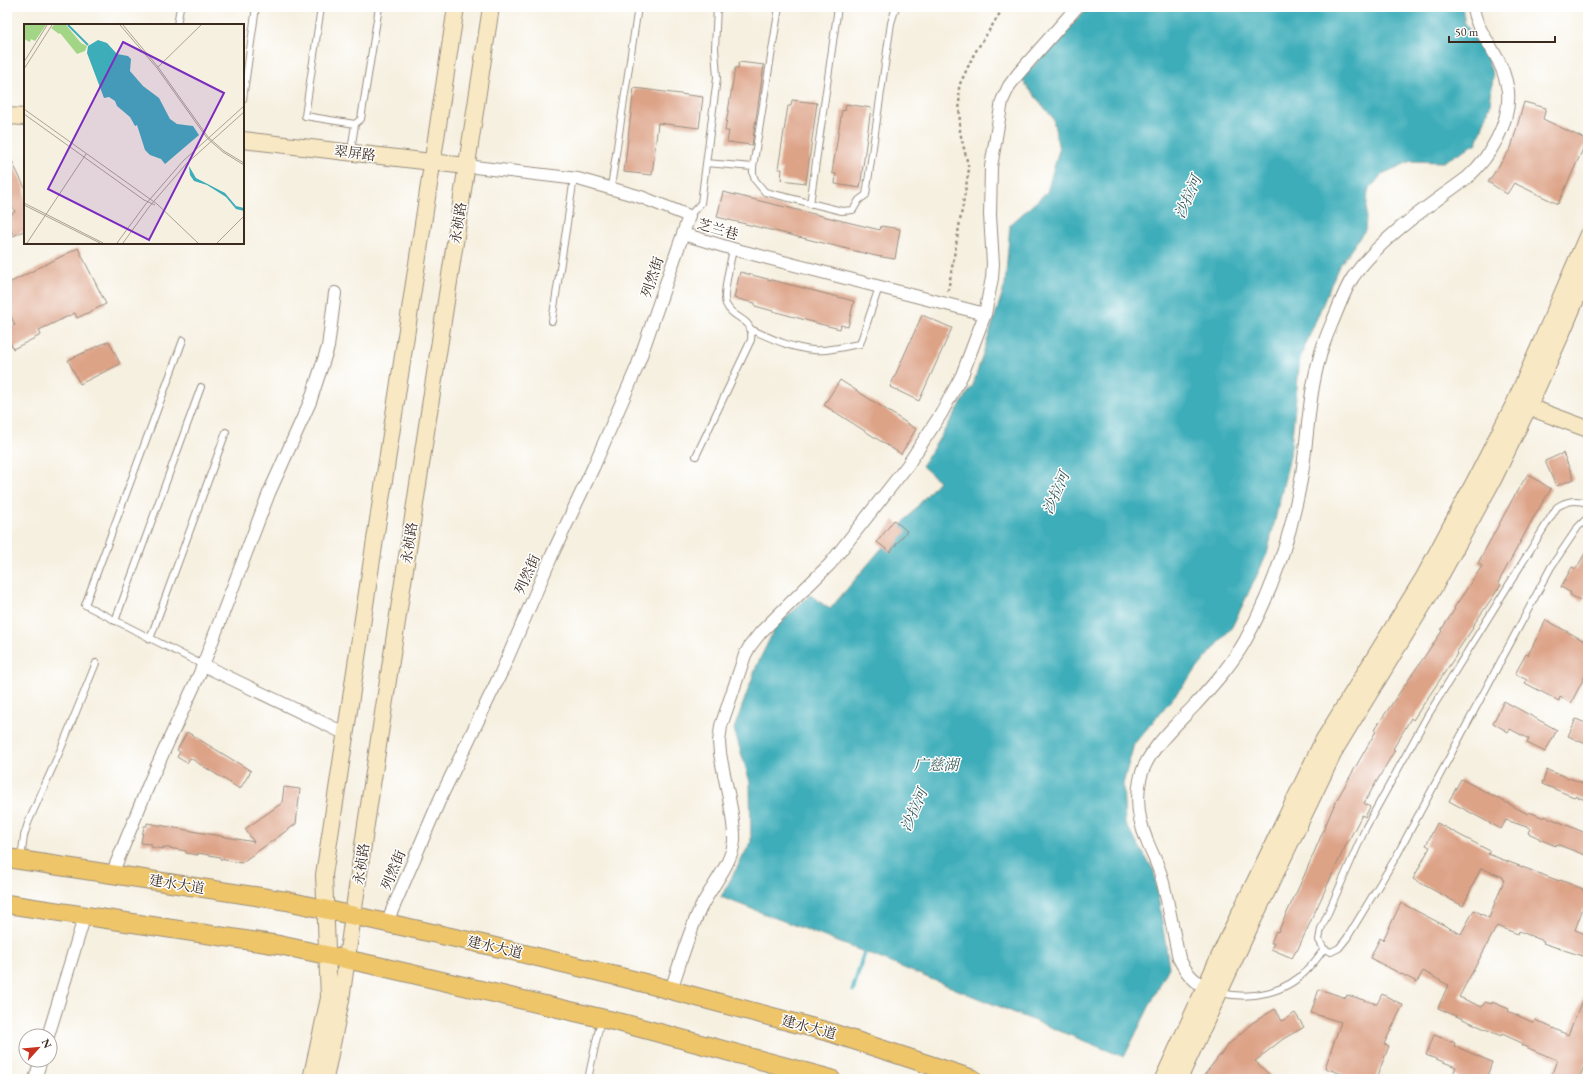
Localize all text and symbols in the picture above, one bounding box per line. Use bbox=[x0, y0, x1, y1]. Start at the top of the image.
scale bar bbox=[1449, 18, 1555, 44]
inset map bbox=[24, 24, 244, 244]
text: 50 m bbox=[1455, 24, 1479, 40]
street label: 翠屏路 bbox=[333, 142, 377, 164]
water label: 沙拉河 bbox=[1170, 170, 1207, 221]
street label: 永祯路 bbox=[446, 201, 470, 245]
street label: 芝兰巷 bbox=[695, 215, 741, 243]
street label: 列然街 bbox=[637, 254, 667, 300]
water label: 沙拉河 bbox=[1038, 466, 1075, 517]
street label: 永祯路 bbox=[397, 521, 421, 565]
street label: 列然街 bbox=[510, 551, 544, 597]
water label: 广慈湖 bbox=[913, 755, 961, 774]
water label: 沙拉河 bbox=[896, 783, 933, 834]
street label: 永祯路 bbox=[349, 842, 373, 886]
street label: 列然街 bbox=[377, 847, 409, 893]
street label: 建水大道 bbox=[148, 871, 206, 897]
street label: 建水大道 bbox=[466, 932, 524, 962]
street label: 建水大道 bbox=[780, 1011, 838, 1043]
north arrow bbox=[18, 1028, 58, 1068]
text: N bbox=[39, 1036, 55, 1051]

